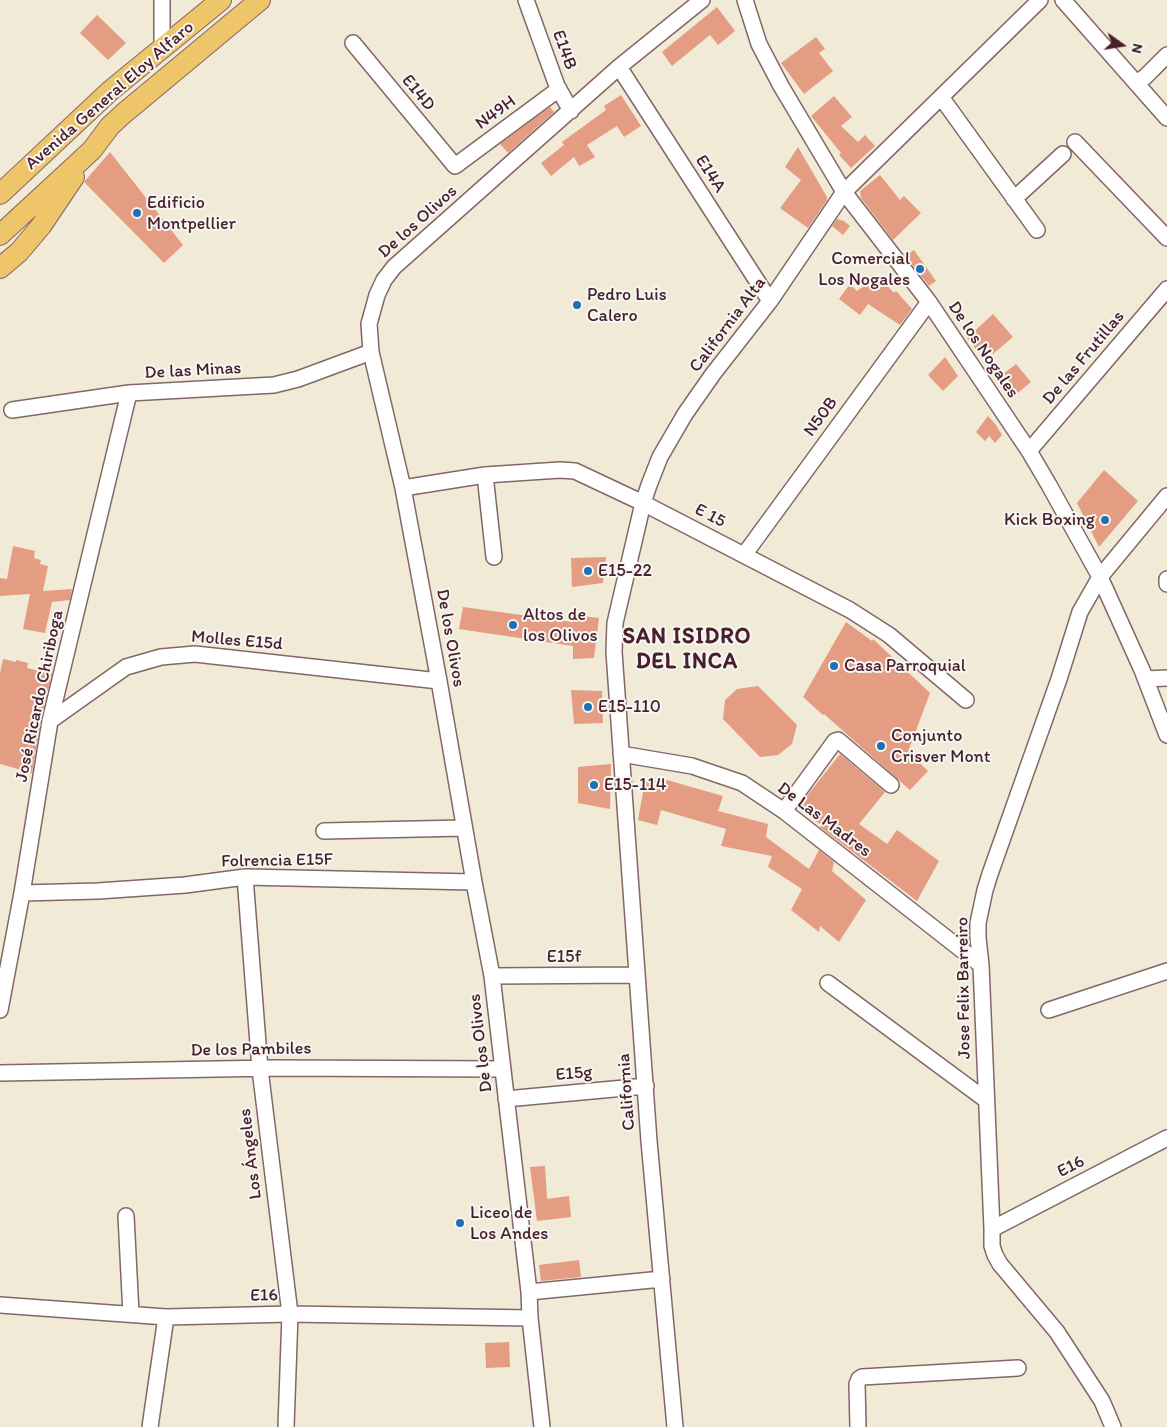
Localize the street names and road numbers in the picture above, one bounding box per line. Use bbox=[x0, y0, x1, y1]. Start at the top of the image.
street label: Avenida General Eloy Alfaro bbox=[21, 17, 199, 175]
street label: E14B bbox=[547, 27, 581, 73]
street label: E14D bbox=[397, 70, 439, 116]
street label: N49H bbox=[472, 91, 520, 135]
street label: E14A bbox=[690, 151, 730, 197]
street label: De los Olivos bbox=[374, 181, 462, 263]
street label: California Alta bbox=[685, 273, 771, 377]
street label: De los Nogales bbox=[943, 297, 1023, 403]
street label: De las Frutillas bbox=[1038, 307, 1130, 409]
street label: De las Minas bbox=[144, 358, 242, 384]
street label: N50B bbox=[799, 393, 843, 441]
street label: E 15 bbox=[691, 499, 729, 533]
street label: De los Olivos bbox=[431, 587, 469, 689]
street label: José Ricardo Chiriboga bbox=[11, 608, 69, 784]
street label: Molles E15d bbox=[190, 626, 284, 656]
street label: De Las Madres bbox=[773, 778, 875, 862]
street label: Folrencia E15F bbox=[221, 849, 333, 873]
street label: Jose Felix Barreiro bbox=[952, 917, 976, 1059]
street label: E15f bbox=[547, 946, 581, 968]
street label: De los Olivos bbox=[464, 992, 498, 1094]
street label: De los Pambiles bbox=[190, 1038, 312, 1062]
street label: California bbox=[614, 1053, 640, 1131]
street label: E15g bbox=[555, 1062, 593, 1086]
street label: Los Ángeles bbox=[235, 1107, 267, 1201]
street label: E16 bbox=[1054, 1151, 1088, 1183]
street label: E16 bbox=[250, 1285, 278, 1307]

